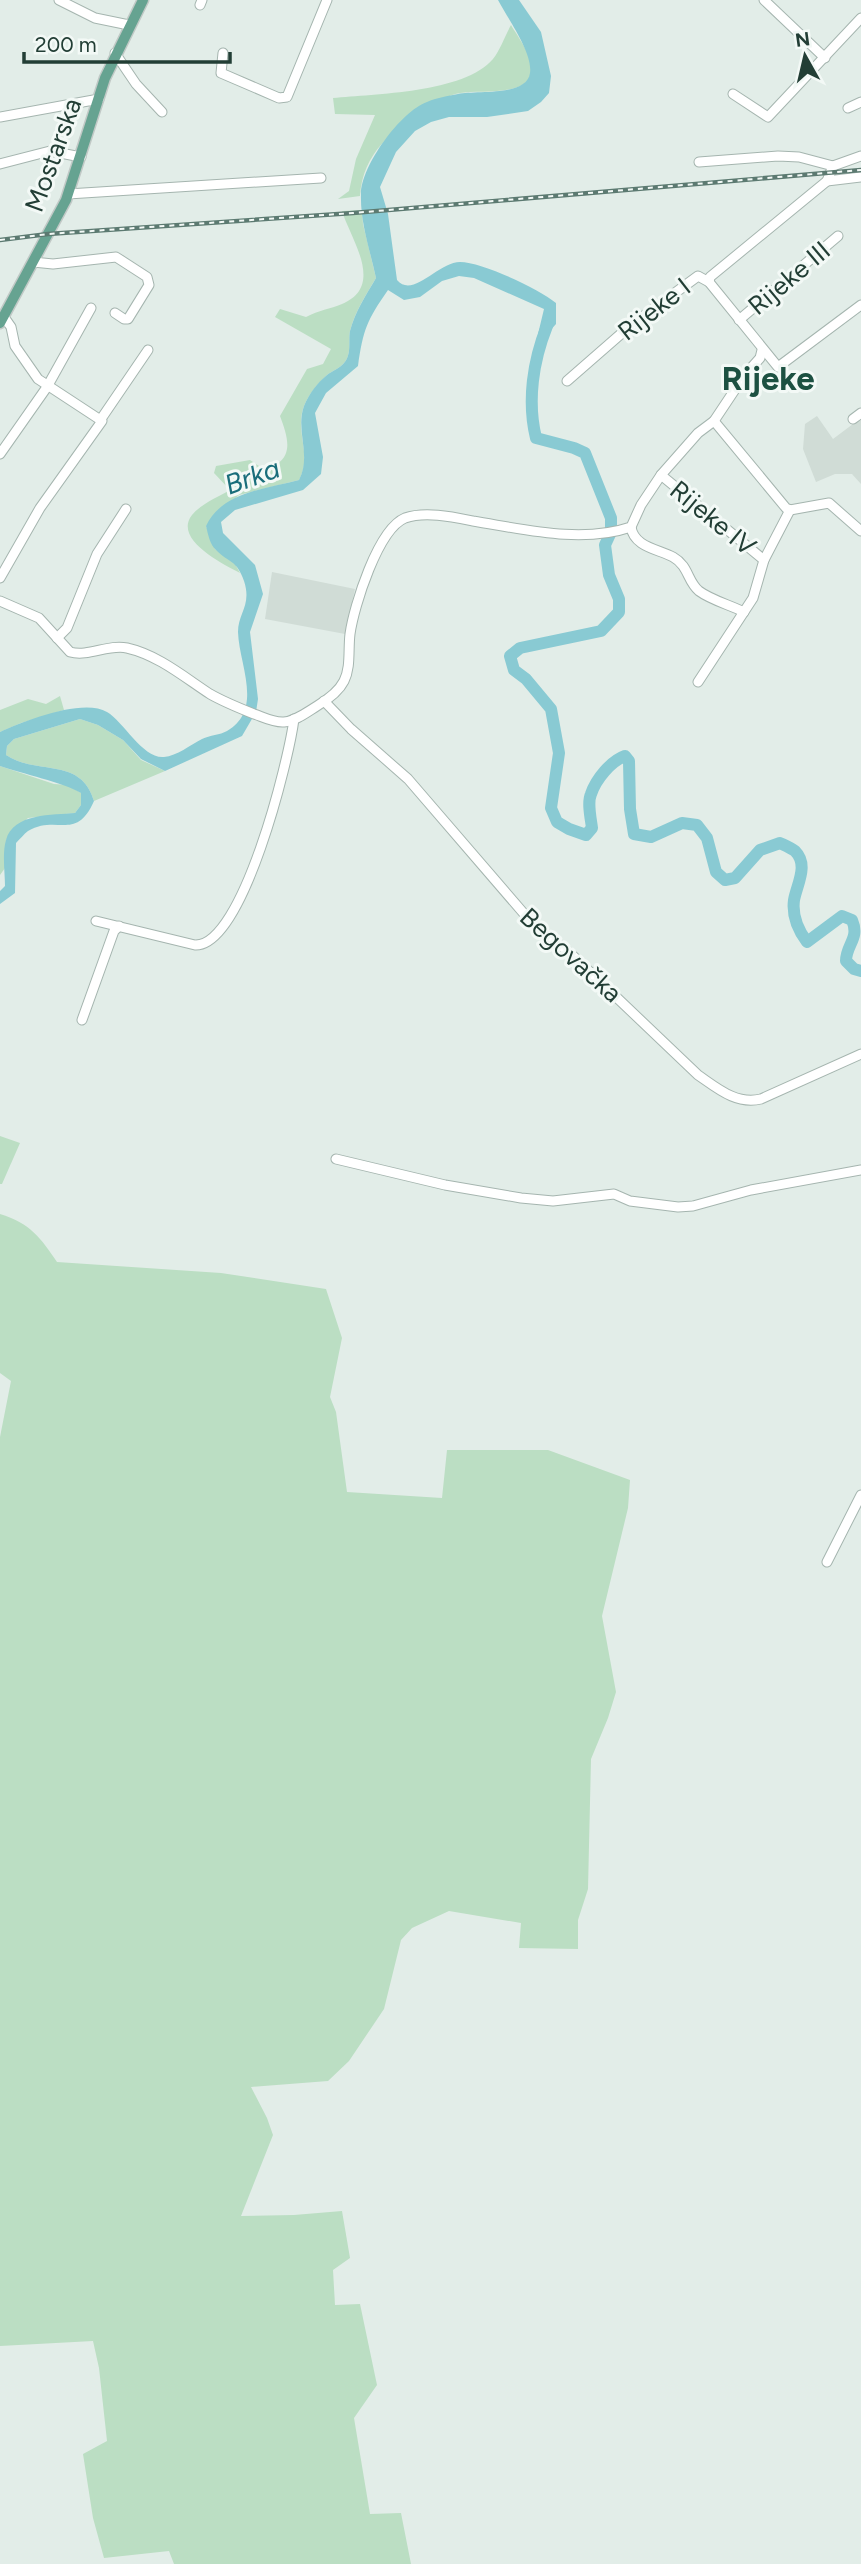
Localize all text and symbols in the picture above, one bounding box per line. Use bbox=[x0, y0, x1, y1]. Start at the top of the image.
scale bar bbox=[24, 21, 231, 65]
north arrow bbox=[770, 21, 840, 91]
text: N bbox=[794, 27, 812, 52]
text: 200 m bbox=[35, 32, 97, 57]
street label: Mostarska bbox=[18, 94, 88, 216]
street label: Rijeke III bbox=[741, 234, 837, 322]
street label: Rijeke I bbox=[611, 271, 697, 347]
district label: Rijeke bbox=[722, 359, 815, 398]
water label: Brka bbox=[220, 450, 284, 502]
street label: Rijeke IV bbox=[663, 474, 763, 562]
street label: Begovačka bbox=[513, 901, 629, 1009]

